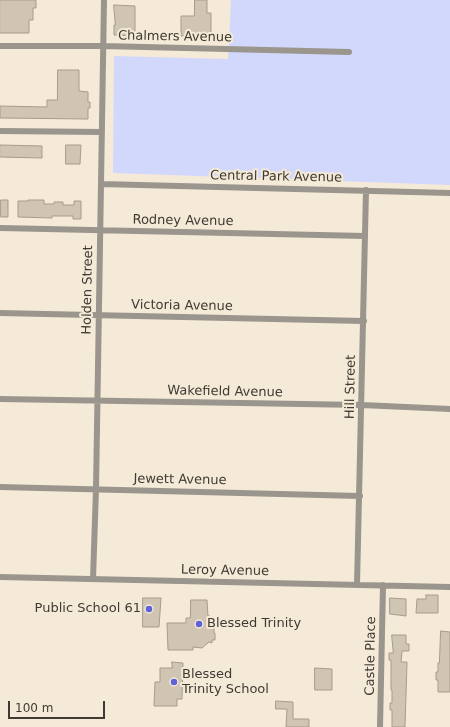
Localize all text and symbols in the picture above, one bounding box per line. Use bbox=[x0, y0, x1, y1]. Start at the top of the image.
street label: Chalmers Avenue bbox=[118, 28, 232, 46]
street label: Central Park Avenue bbox=[210, 168, 342, 186]
street label: Rodney Avenue bbox=[132, 212, 234, 230]
street label: Holden Street bbox=[79, 245, 97, 335]
street label: Victoria Avenue bbox=[131, 297, 233, 315]
street label: Hill Street bbox=[343, 355, 359, 419]
street label: Wakefield Avenue bbox=[167, 383, 283, 401]
street label: Jewett Avenue bbox=[133, 471, 227, 489]
street label: Leroy Avenue bbox=[181, 562, 269, 580]
place label: Public School 61 bbox=[35, 601, 141, 617]
marker: Public School 61 bbox=[144, 604, 154, 614]
place label: Blessed Trinity bbox=[207, 616, 301, 632]
street label: Castle Place bbox=[363, 616, 379, 696]
marker: Blessed Trinity bbox=[194, 619, 204, 629]
place label: Blessed Trinity School bbox=[182, 667, 269, 698]
marker: Blessed Trinity School bbox=[169, 677, 179, 687]
scale bar bbox=[10, 693, 107, 719]
text: 100 m bbox=[15, 701, 53, 715]

